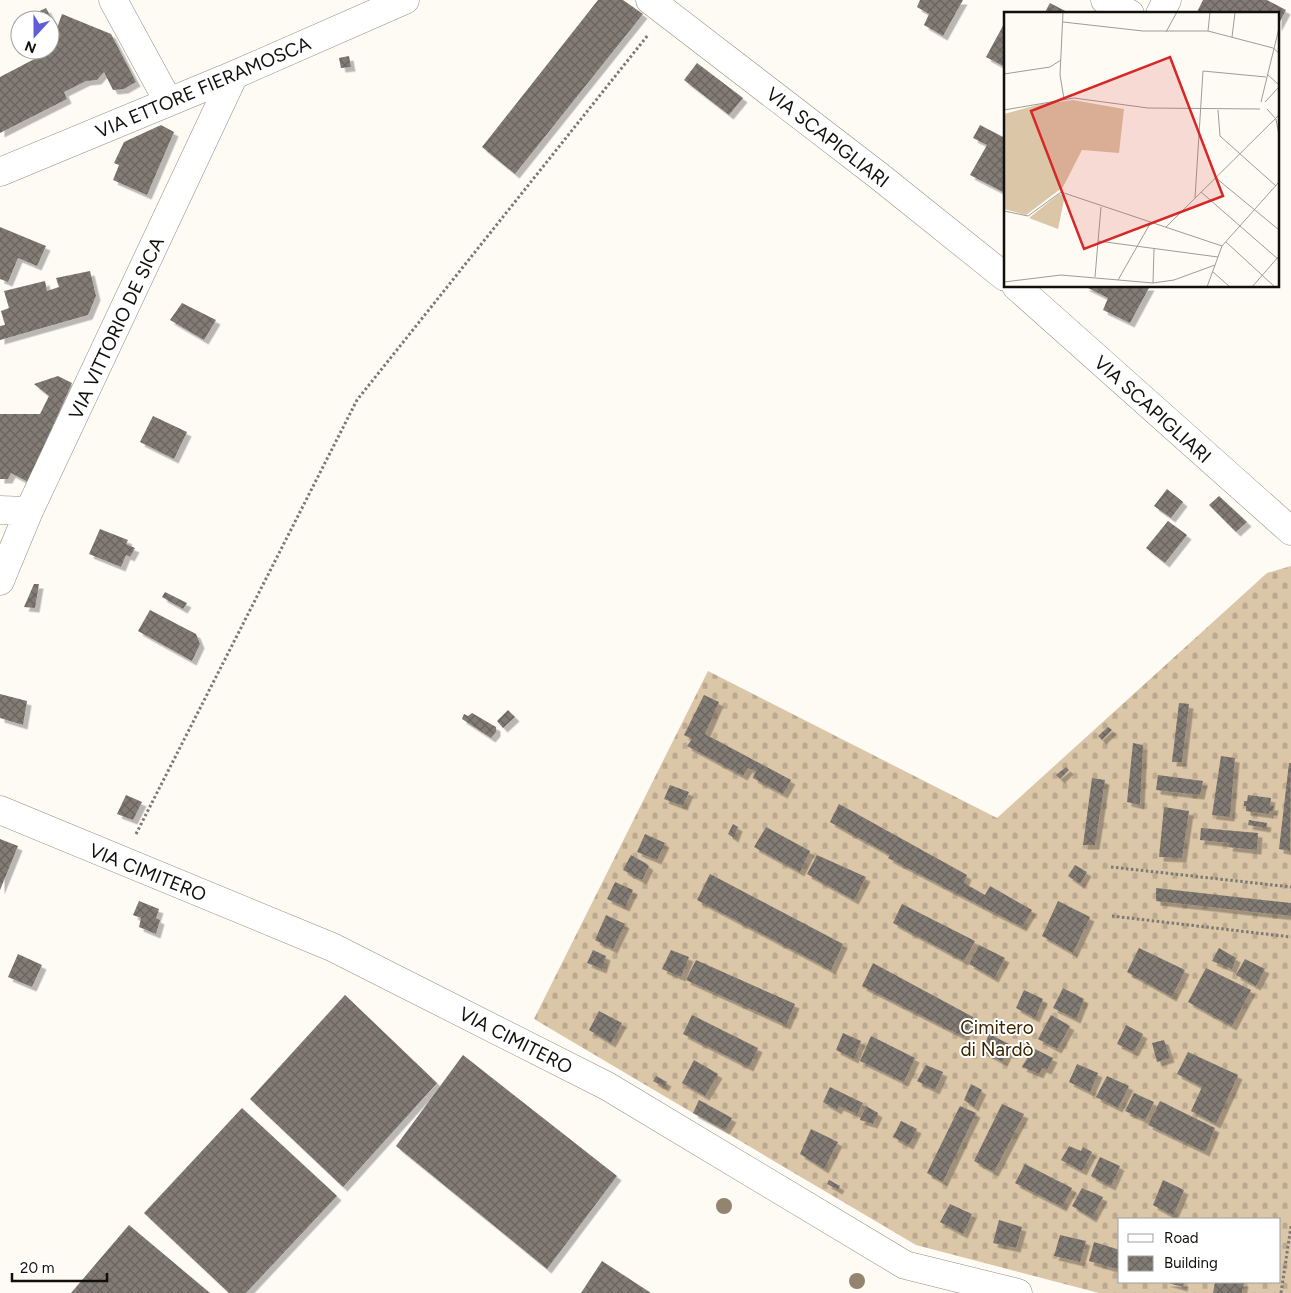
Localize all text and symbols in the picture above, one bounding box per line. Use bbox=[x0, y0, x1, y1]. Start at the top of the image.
north arrow bbox=[10, 10, 60, 60]
inset map bbox=[1004, 12, 1278, 288]
street label: VIA ETTORE FIERAMOSCA bbox=[92, 32, 314, 143]
text: N bbox=[22, 37, 39, 57]
street label: VIA SCAPIGLIARI bbox=[762, 82, 894, 193]
street label: VIA VITTORIO DE SICA bbox=[64, 233, 169, 423]
street label: VIA SCAPIGLIARI bbox=[1089, 351, 1216, 468]
street label: VIA CIMITERO bbox=[86, 839, 210, 906]
street label: VIA CIMITERO bbox=[455, 1002, 576, 1079]
park label: Cimitero di Nardò bbox=[960, 1016, 1034, 1061]
legend bbox=[1118, 1218, 1281, 1283]
text: Road bbox=[1164, 1229, 1199, 1247]
scale bar bbox=[12, 1250, 108, 1282]
text: Building bbox=[1164, 1254, 1218, 1272]
text: 20 m bbox=[20, 1259, 54, 1277]

